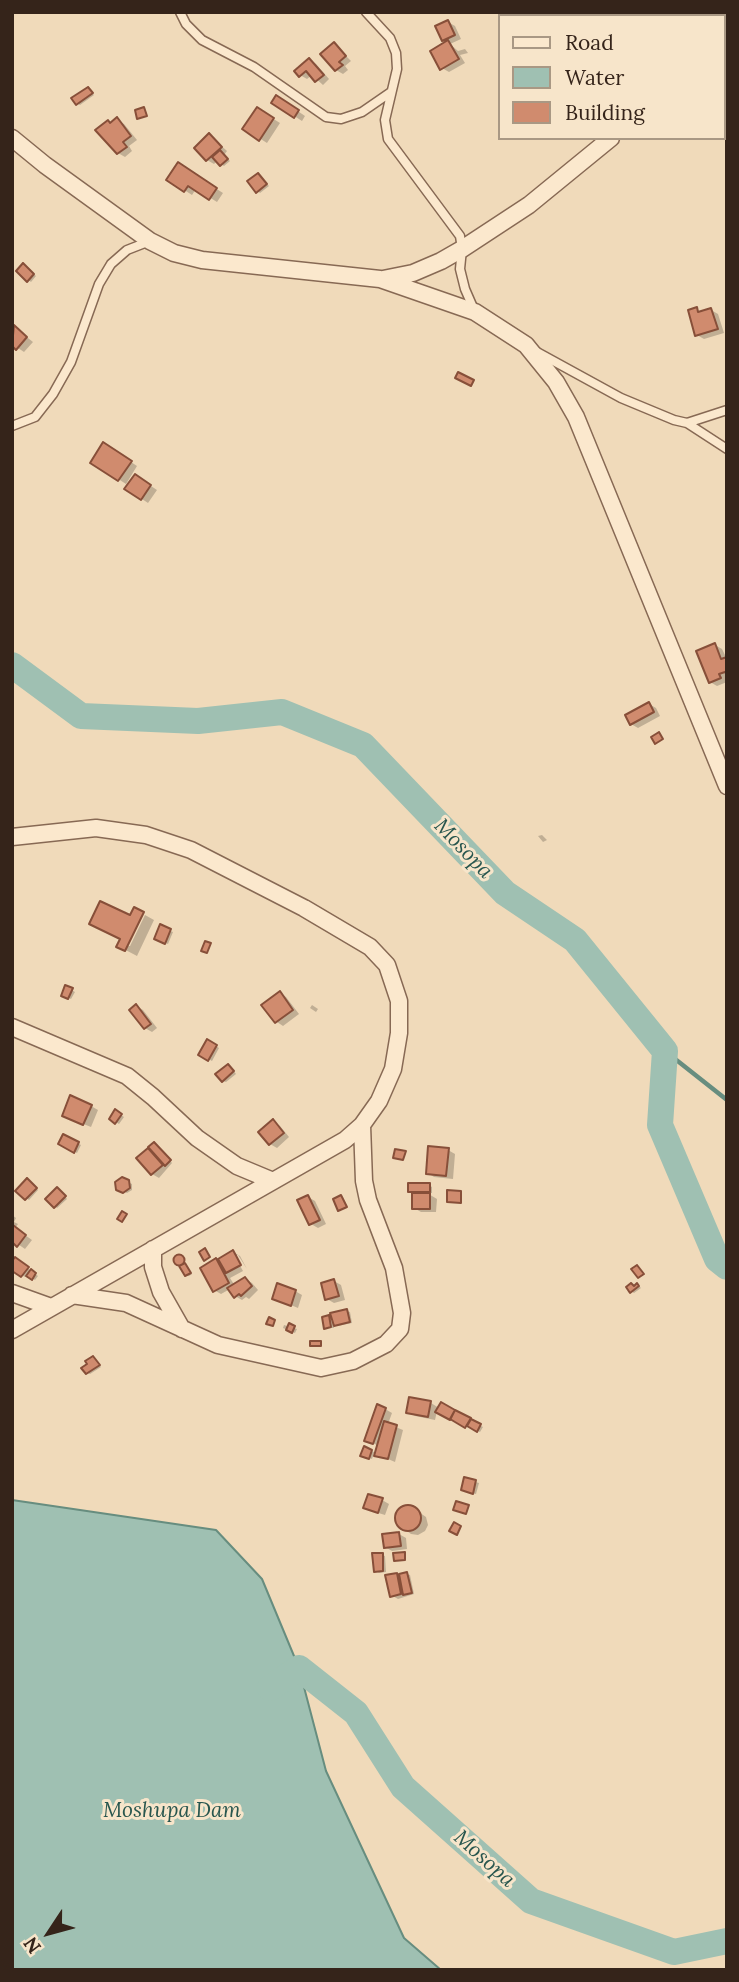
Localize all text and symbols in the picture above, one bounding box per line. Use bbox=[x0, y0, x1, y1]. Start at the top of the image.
legend bbox=[498, 14, 725, 140]
text: Road bbox=[565, 29, 614, 56]
text: Water bbox=[565, 64, 624, 91]
text: Building bbox=[565, 99, 645, 126]
water label: Mosopa bbox=[428, 814, 498, 884]
water label: Moshupa Dam bbox=[103, 1798, 241, 1824]
water label: Mosopa bbox=[448, 1825, 520, 1893]
north arrow bbox=[14, 1898, 84, 1968]
text: N bbox=[18, 1932, 46, 1958]

